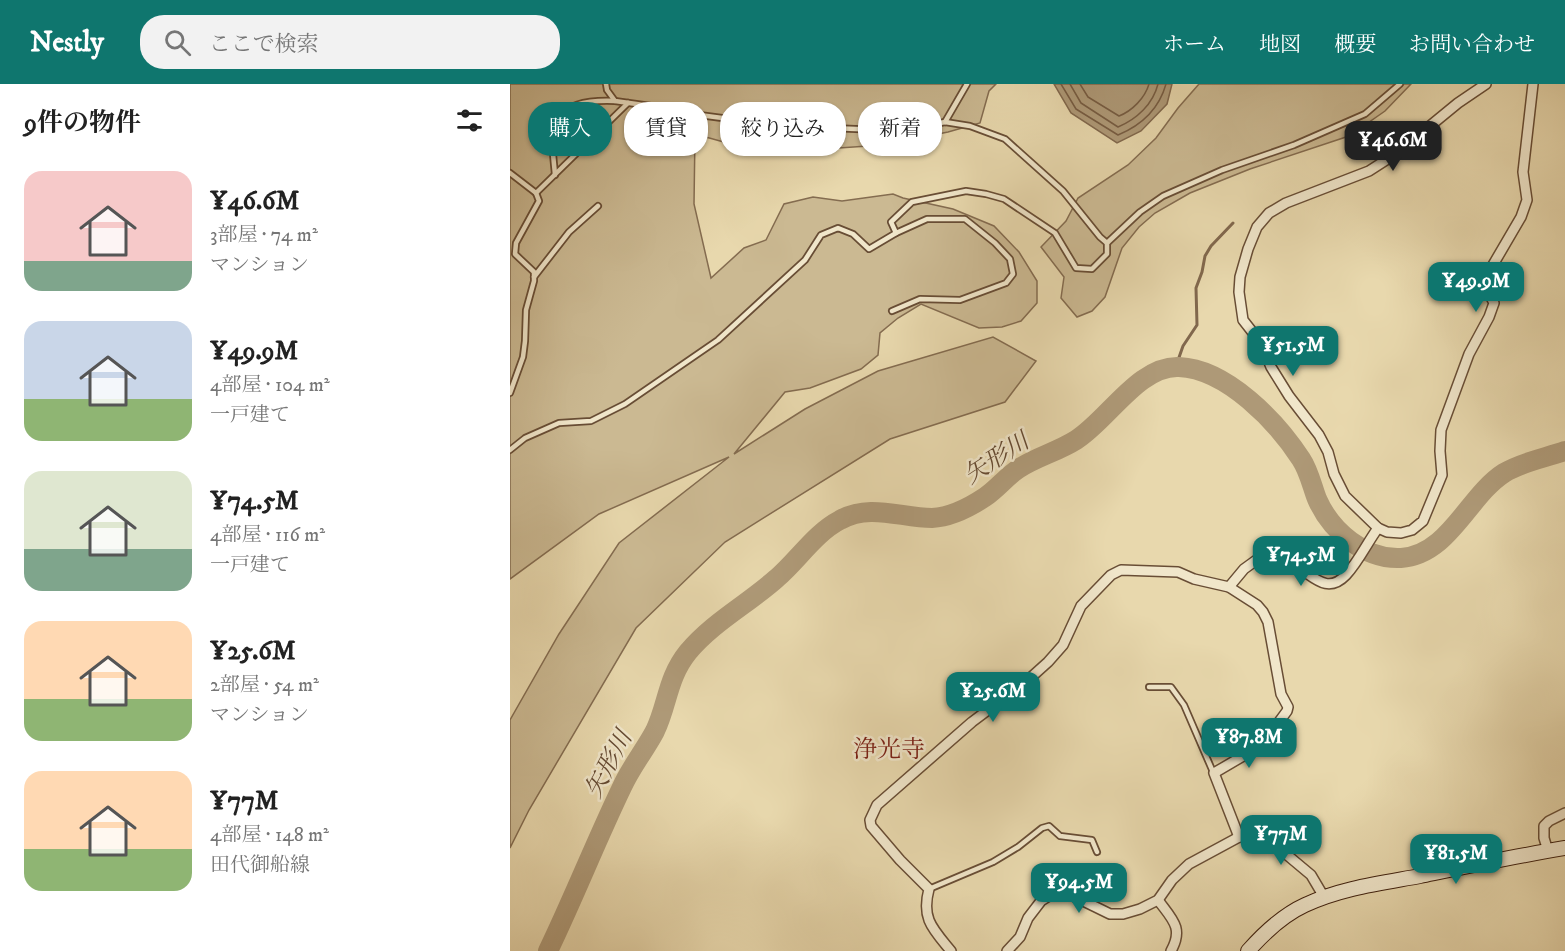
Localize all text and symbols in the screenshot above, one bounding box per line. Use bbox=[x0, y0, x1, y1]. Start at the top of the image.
search box bbox=[140, 15, 560, 69]
text: Nestly bbox=[30, 25, 104, 60]
icon: search bbox=[161, 26, 194, 59]
text: ここで検索 bbox=[209, 31, 319, 58]
text: ホーム bbox=[1163, 32, 1226, 58]
text: 地図 bbox=[1259, 32, 1301, 58]
text: 概要 bbox=[1334, 32, 1376, 58]
text: お問い合わせ bbox=[1409, 32, 1535, 58]
chip: 購入 bbox=[528, 102, 612, 156]
chip: 賃貸 bbox=[624, 102, 708, 156]
chip: 絞り込み bbox=[720, 102, 846, 156]
chip: 新着 bbox=[858, 102, 942, 156]
icon: filters bbox=[453, 104, 486, 137]
text: 9件の物件 bbox=[24, 107, 141, 140]
pin: ¥46.6M bbox=[1344, 121, 1442, 172]
text: ¥46.6M bbox=[1359, 128, 1427, 153]
text: ¥46.6M bbox=[210, 185, 299, 218]
icon: home bbox=[72, 195, 144, 267]
text: 3部屋 · 74 m² bbox=[210, 223, 318, 248]
text: マンション bbox=[210, 253, 309, 278]
pin: ¥49.9M bbox=[1427, 262, 1525, 313]
text: ¥49.9M bbox=[1442, 269, 1510, 294]
pin: ¥51.5M bbox=[1244, 326, 1342, 377]
text: ¥51.5M bbox=[1261, 333, 1325, 358]
text: ¥49.9M bbox=[210, 335, 298, 368]
icon: home bbox=[72, 345, 144, 417]
text: 4部屋 · 104 m² bbox=[210, 373, 330, 398]
text: 一戸建て bbox=[210, 403, 290, 428]
water label: 矢形川 bbox=[958, 425, 1037, 491]
text: ¥74.5M bbox=[210, 485, 299, 518]
icon: home bbox=[72, 495, 144, 567]
text: 4部屋 · 116 m² bbox=[210, 523, 325, 548]
pin: ¥74.5M bbox=[1252, 536, 1350, 587]
text: ¥74.5M bbox=[1267, 543, 1335, 568]
text: 一戸建て bbox=[210, 553, 290, 578]
text: ¥25.6M bbox=[210, 635, 296, 668]
icon: home bbox=[72, 645, 144, 717]
pin: ¥25.6M bbox=[944, 672, 1042, 723]
text: 2部屋 · 54 m² bbox=[210, 673, 319, 698]
text: ¥25.6M bbox=[960, 679, 1026, 704]
text: マンション bbox=[210, 703, 309, 728]
pin: ¥87.8M bbox=[1200, 718, 1298, 769]
water label: 矢形川 bbox=[579, 723, 640, 803]
text: ¥87.8M bbox=[1216, 725, 1282, 750]
district label: 浄光寺 bbox=[853, 735, 925, 765]
text: ¥77M bbox=[210, 785, 279, 818]
icon: home bbox=[72, 795, 144, 867]
pin: ¥77M bbox=[1245, 815, 1317, 866]
text: ¥77M bbox=[1255, 822, 1307, 847]
text: 4部屋 · 148 m² bbox=[210, 823, 329, 848]
pin: ¥81.5M bbox=[1407, 834, 1505, 885]
text: ¥81.5M bbox=[1424, 841, 1488, 866]
text: 田代御船線 bbox=[210, 853, 310, 878]
pin: ¥94.5M bbox=[1030, 863, 1128, 914]
text: ¥94.5M bbox=[1045, 870, 1113, 895]

